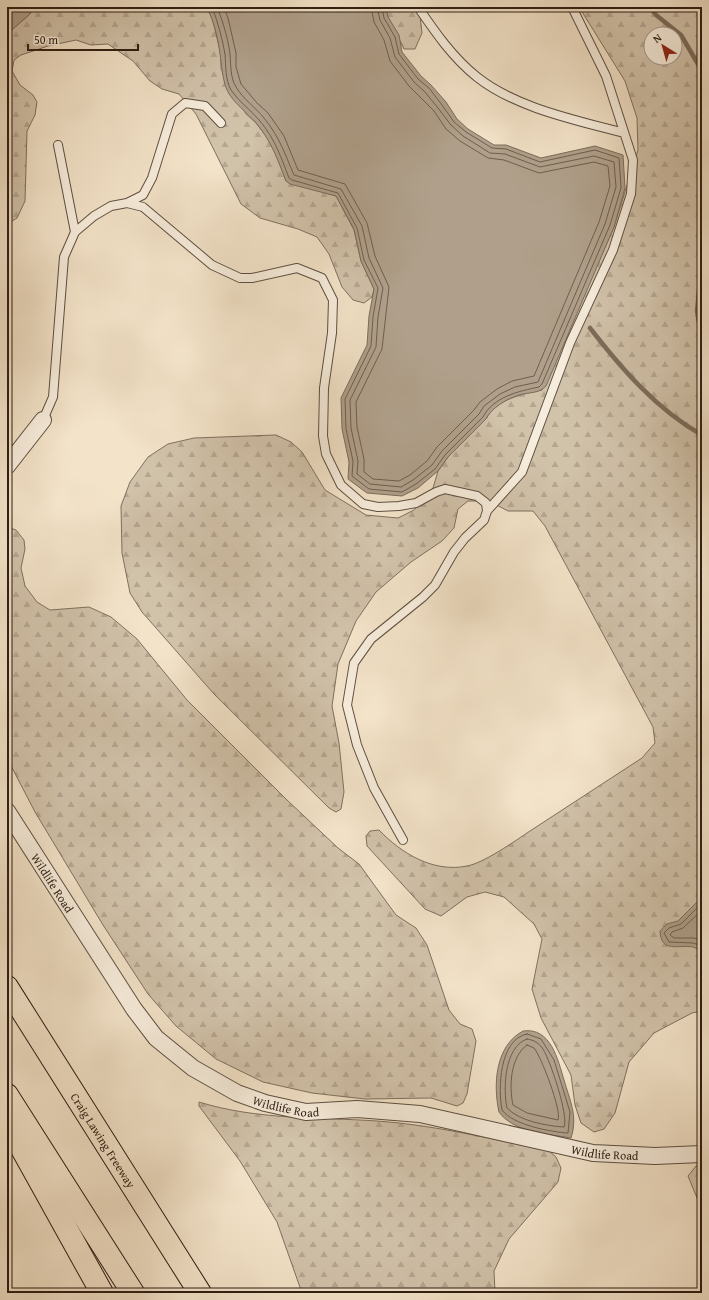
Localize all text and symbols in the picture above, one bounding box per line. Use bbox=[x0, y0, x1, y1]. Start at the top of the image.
scale bar bbox=[28, 26, 138, 52]
north arrow bbox=[643, 26, 683, 66]
text: N bbox=[649, 29, 665, 47]
text: 50 m bbox=[34, 31, 58, 48]
street label: Wildlife Road bbox=[28, 850, 79, 916]
street label: Craig Lawing Freeway bbox=[67, 1089, 140, 1191]
street label: Wildlife Road bbox=[251, 1091, 320, 1121]
street label: Wildlife Road bbox=[570, 1140, 639, 1164]

